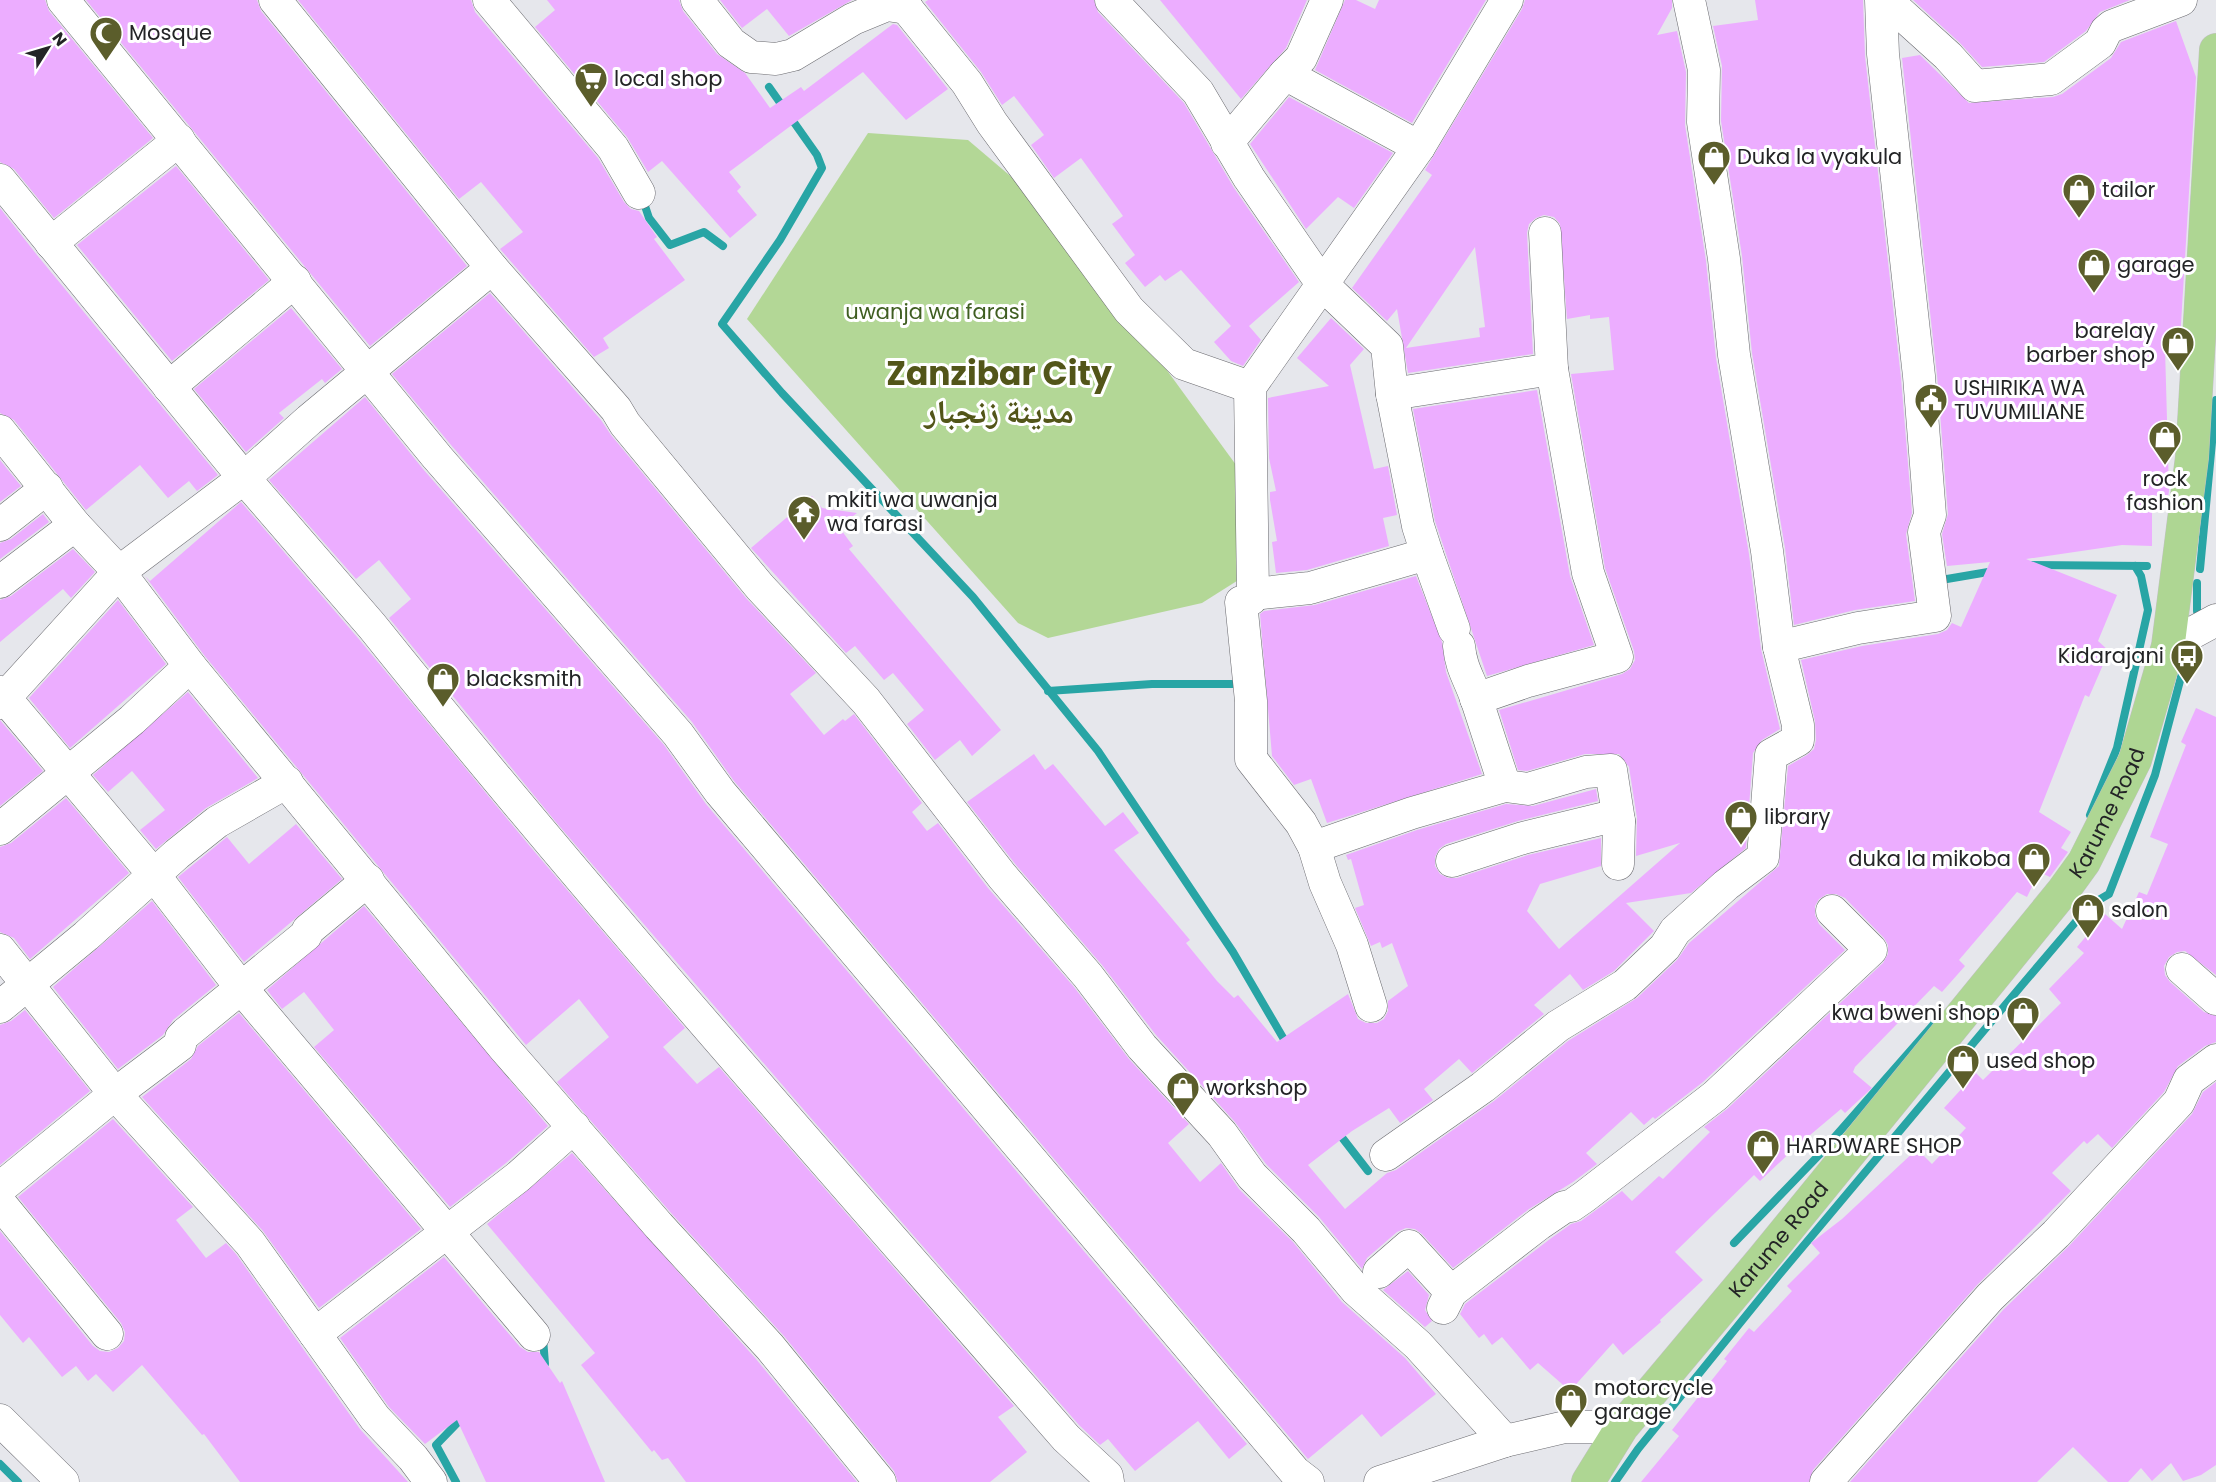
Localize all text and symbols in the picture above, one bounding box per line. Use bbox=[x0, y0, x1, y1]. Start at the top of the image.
mosque icon: Mosque bbox=[88, 15, 124, 62]
north arrow bbox=[18, 18, 78, 78]
place label: Mosque bbox=[129, 18, 212, 47]
text: N bbox=[47, 28, 72, 51]
supermarket icon: local shop bbox=[573, 61, 609, 108]
place label: local shop bbox=[614, 64, 722, 93]
shop icon: Duka la vyakula bbox=[1696, 139, 1732, 186]
place label: Duka la vyakula bbox=[1737, 142, 1902, 171]
shop icon: tailor bbox=[2061, 172, 2097, 219]
place label: tailor bbox=[2102, 175, 2156, 204]
shop icon: garage bbox=[2076, 247, 2112, 294]
place label: garage bbox=[2117, 250, 2195, 279]
park label: uwanja wa farasi bbox=[845, 297, 1025, 326]
place label: barelay barber shop bbox=[2026, 316, 2155, 369]
shop icon: barelay barber shop bbox=[2160, 325, 2196, 372]
district label: Zanzibar City مدينة زنجبار bbox=[886, 350, 1112, 435]
place label: USHIRIKA WA TUVUMILIANE bbox=[1954, 373, 2085, 426]
public building icon: USHIRIKA WA TUVUMILIANE bbox=[1913, 382, 1949, 429]
shop icon: rock fashion bbox=[2147, 419, 2183, 466]
place label: rock fashion bbox=[2126, 464, 2204, 517]
place label: mkiti wa uwanja wa farasi bbox=[827, 485, 998, 538]
temple icon: mkiti wa uwanja wa farasi bbox=[786, 494, 822, 541]
bus stop icon: Kidarajani bbox=[2169, 638, 2205, 685]
place label: Kidarajani bbox=[2058, 641, 2164, 670]
shop icon: blacksmith bbox=[425, 661, 461, 708]
place label: blacksmith bbox=[466, 664, 582, 693]
street label: Karume Road bbox=[2062, 744, 2152, 884]
shop icon: library bbox=[1723, 799, 1759, 846]
place label: library bbox=[1764, 802, 1830, 831]
shop icon: duka la mikoba bbox=[2016, 841, 2052, 888]
place label: duka la mikoba bbox=[1848, 844, 2011, 873]
shop icon: salon bbox=[2070, 892, 2106, 939]
place label: salon bbox=[2111, 895, 2168, 924]
shop icon: kwa bweni shop bbox=[2005, 995, 2041, 1042]
place label: kwa bweni shop bbox=[1831, 998, 2000, 1027]
shop icon: used shop bbox=[1945, 1043, 1981, 1090]
place label: used shop bbox=[1986, 1046, 2095, 1075]
shop icon: workshop bbox=[1165, 1070, 1201, 1117]
place label: workshop bbox=[1206, 1073, 1307, 1102]
shop icon: HARDWARE SHOP bbox=[1745, 1128, 1781, 1175]
place label: HARDWARE SHOP bbox=[1786, 1131, 1962, 1160]
street label: Karume Road bbox=[1722, 1175, 1835, 1304]
place label: motorcycle garage bbox=[1594, 1373, 1714, 1426]
shop icon: motorcycle garage bbox=[1553, 1382, 1589, 1429]

